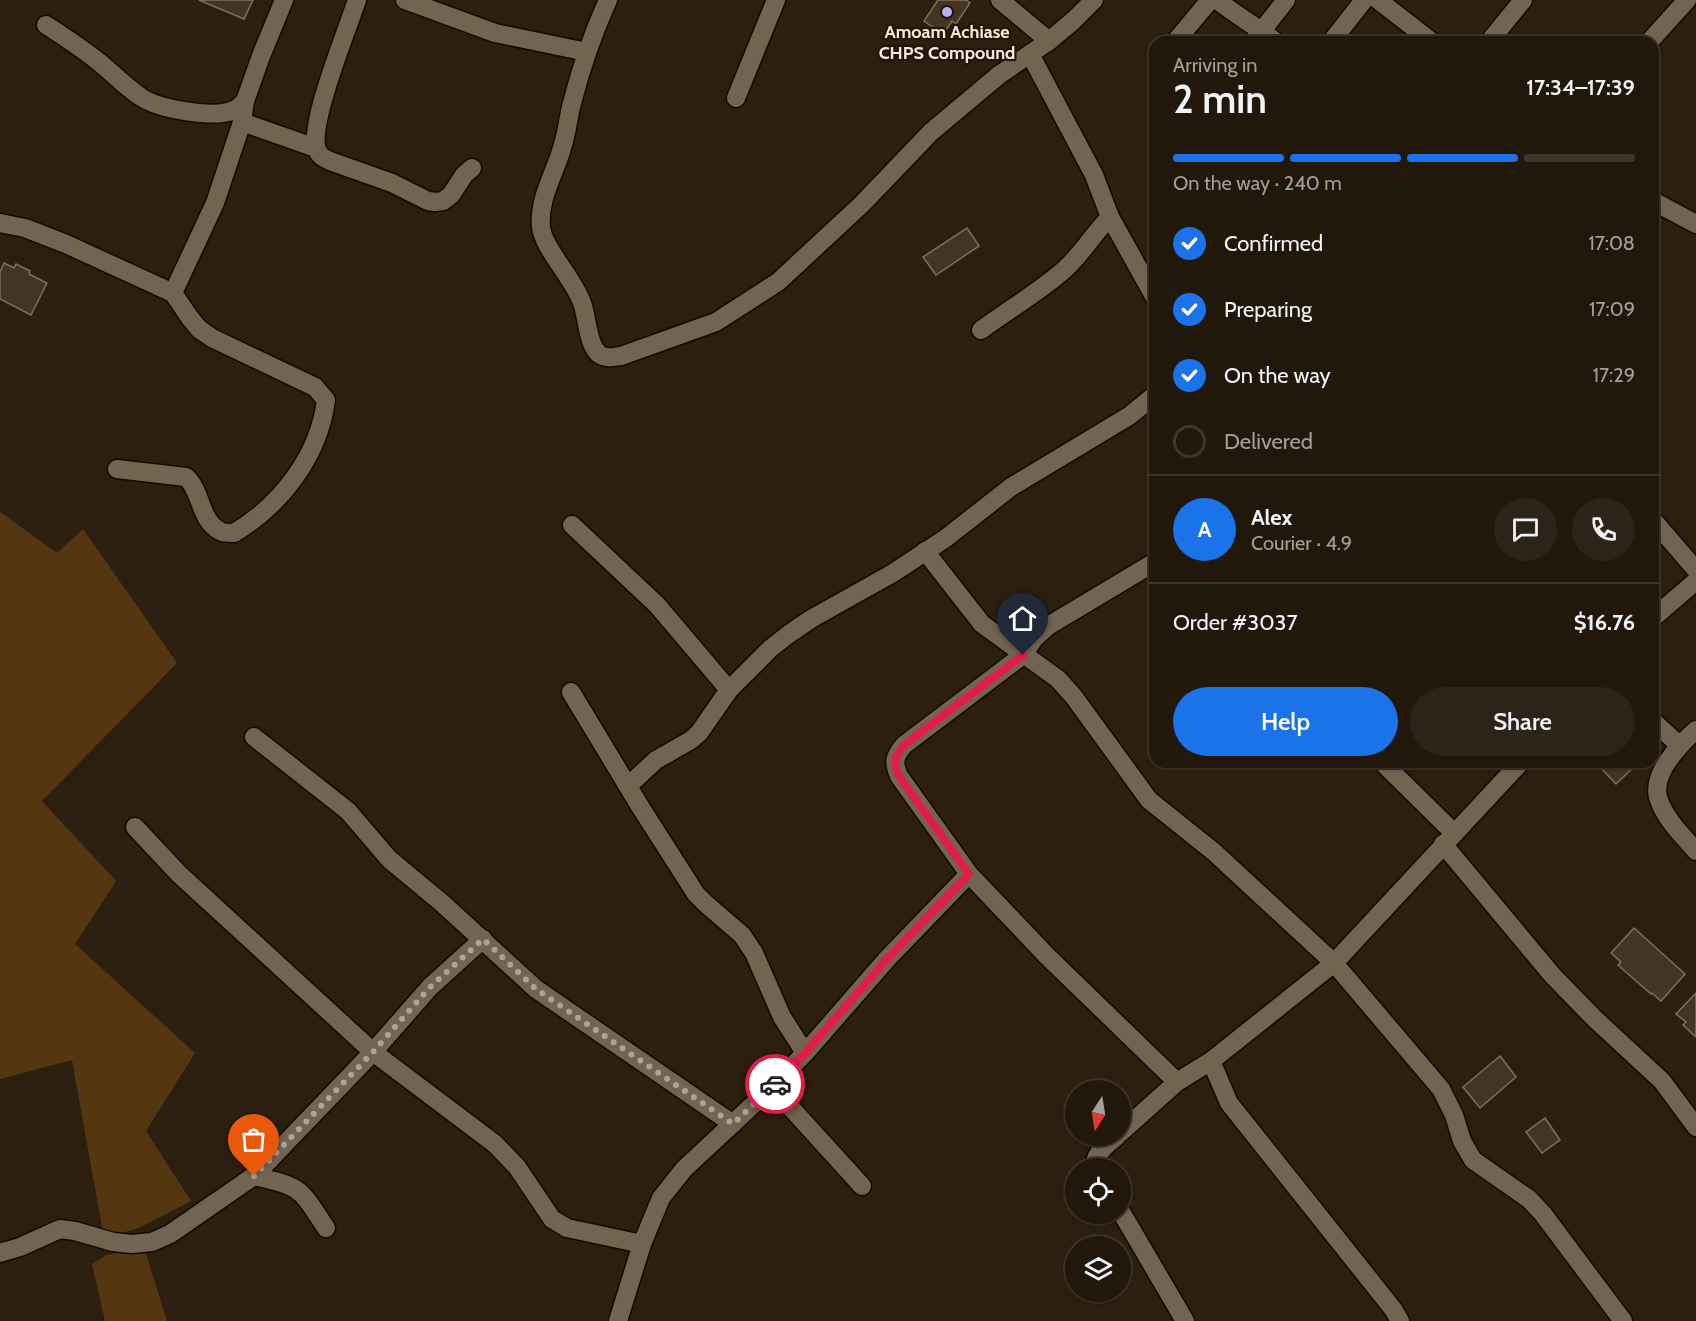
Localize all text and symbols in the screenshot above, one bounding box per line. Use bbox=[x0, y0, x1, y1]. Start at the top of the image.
marker: Amoam Achiase CHPS Compound bbox=[940, 5, 954, 19]
place label: Amoam Achiase CHPS Compound bbox=[879, 21, 1015, 64]
text: Arriving in bbox=[1173, 53, 1257, 77]
text: 17:34–17:39 bbox=[1526, 74, 1635, 101]
text: 2 min bbox=[1173, 75, 1267, 123]
text: On the way · 240 m bbox=[1173, 171, 1342, 195]
icon: check bbox=[1173, 227, 1206, 260]
text: Confirmed bbox=[1224, 230, 1323, 257]
text: 17:08 bbox=[1588, 231, 1635, 255]
icon: check bbox=[1173, 293, 1206, 326]
text: Preparing bbox=[1224, 296, 1312, 323]
text: 17:09 bbox=[1589, 297, 1635, 321]
icon: check bbox=[1173, 359, 1206, 392]
text: On the way bbox=[1224, 362, 1331, 389]
text: 17:29 bbox=[1592, 363, 1635, 387]
text: Delivered bbox=[1224, 428, 1313, 455]
button: chat bbox=[1494, 498, 1557, 561]
button: phone bbox=[1572, 498, 1635, 561]
text: Alex bbox=[1251, 504, 1292, 531]
text: A bbox=[1198, 516, 1211, 543]
text: Courier · 4.9 bbox=[1251, 531, 1352, 555]
pin bbox=[997, 593, 1048, 655]
icon: home bbox=[1006, 602, 1039, 635]
text: Order #3037 bbox=[1173, 609, 1298, 636]
text: $16.76 bbox=[1574, 609, 1635, 636]
button: Help bbox=[1173, 687, 1398, 756]
button: Share bbox=[1410, 687, 1635, 756]
courier bbox=[745, 1054, 805, 1114]
icon: car bbox=[759, 1068, 792, 1101]
north arrow bbox=[1065, 1080, 1131, 1146]
map controls bbox=[1065, 1080, 1131, 1302]
pin bbox=[228, 1114, 279, 1176]
icon: bag bbox=[237, 1123, 270, 1156]
button: locate bbox=[1065, 1158, 1131, 1224]
button: layers bbox=[1065, 1236, 1131, 1302]

